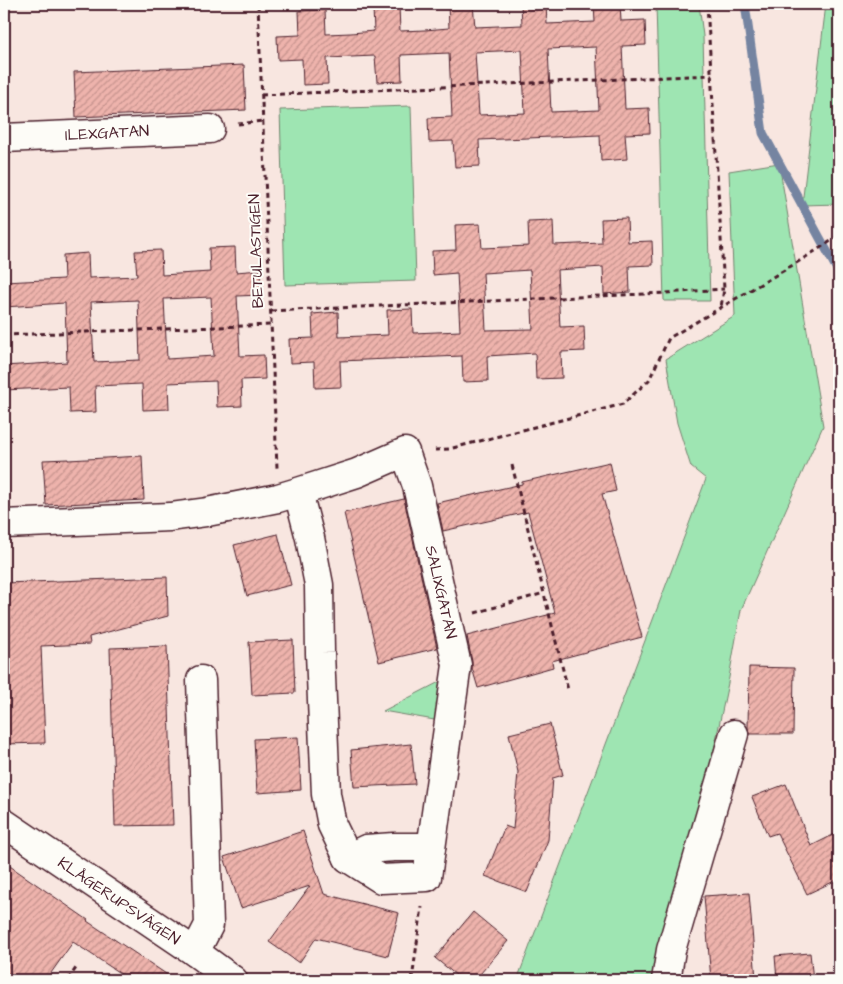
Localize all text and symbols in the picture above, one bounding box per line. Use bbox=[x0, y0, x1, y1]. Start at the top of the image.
street label: ILEXGATAN bbox=[64, 120, 150, 146]
street label: BETULASTIGEN bbox=[243, 193, 269, 309]
street label: SALIXGATAN bbox=[420, 543, 462, 641]
street label: KLÅGERUPSVÄGEN bbox=[53, 852, 185, 950]

